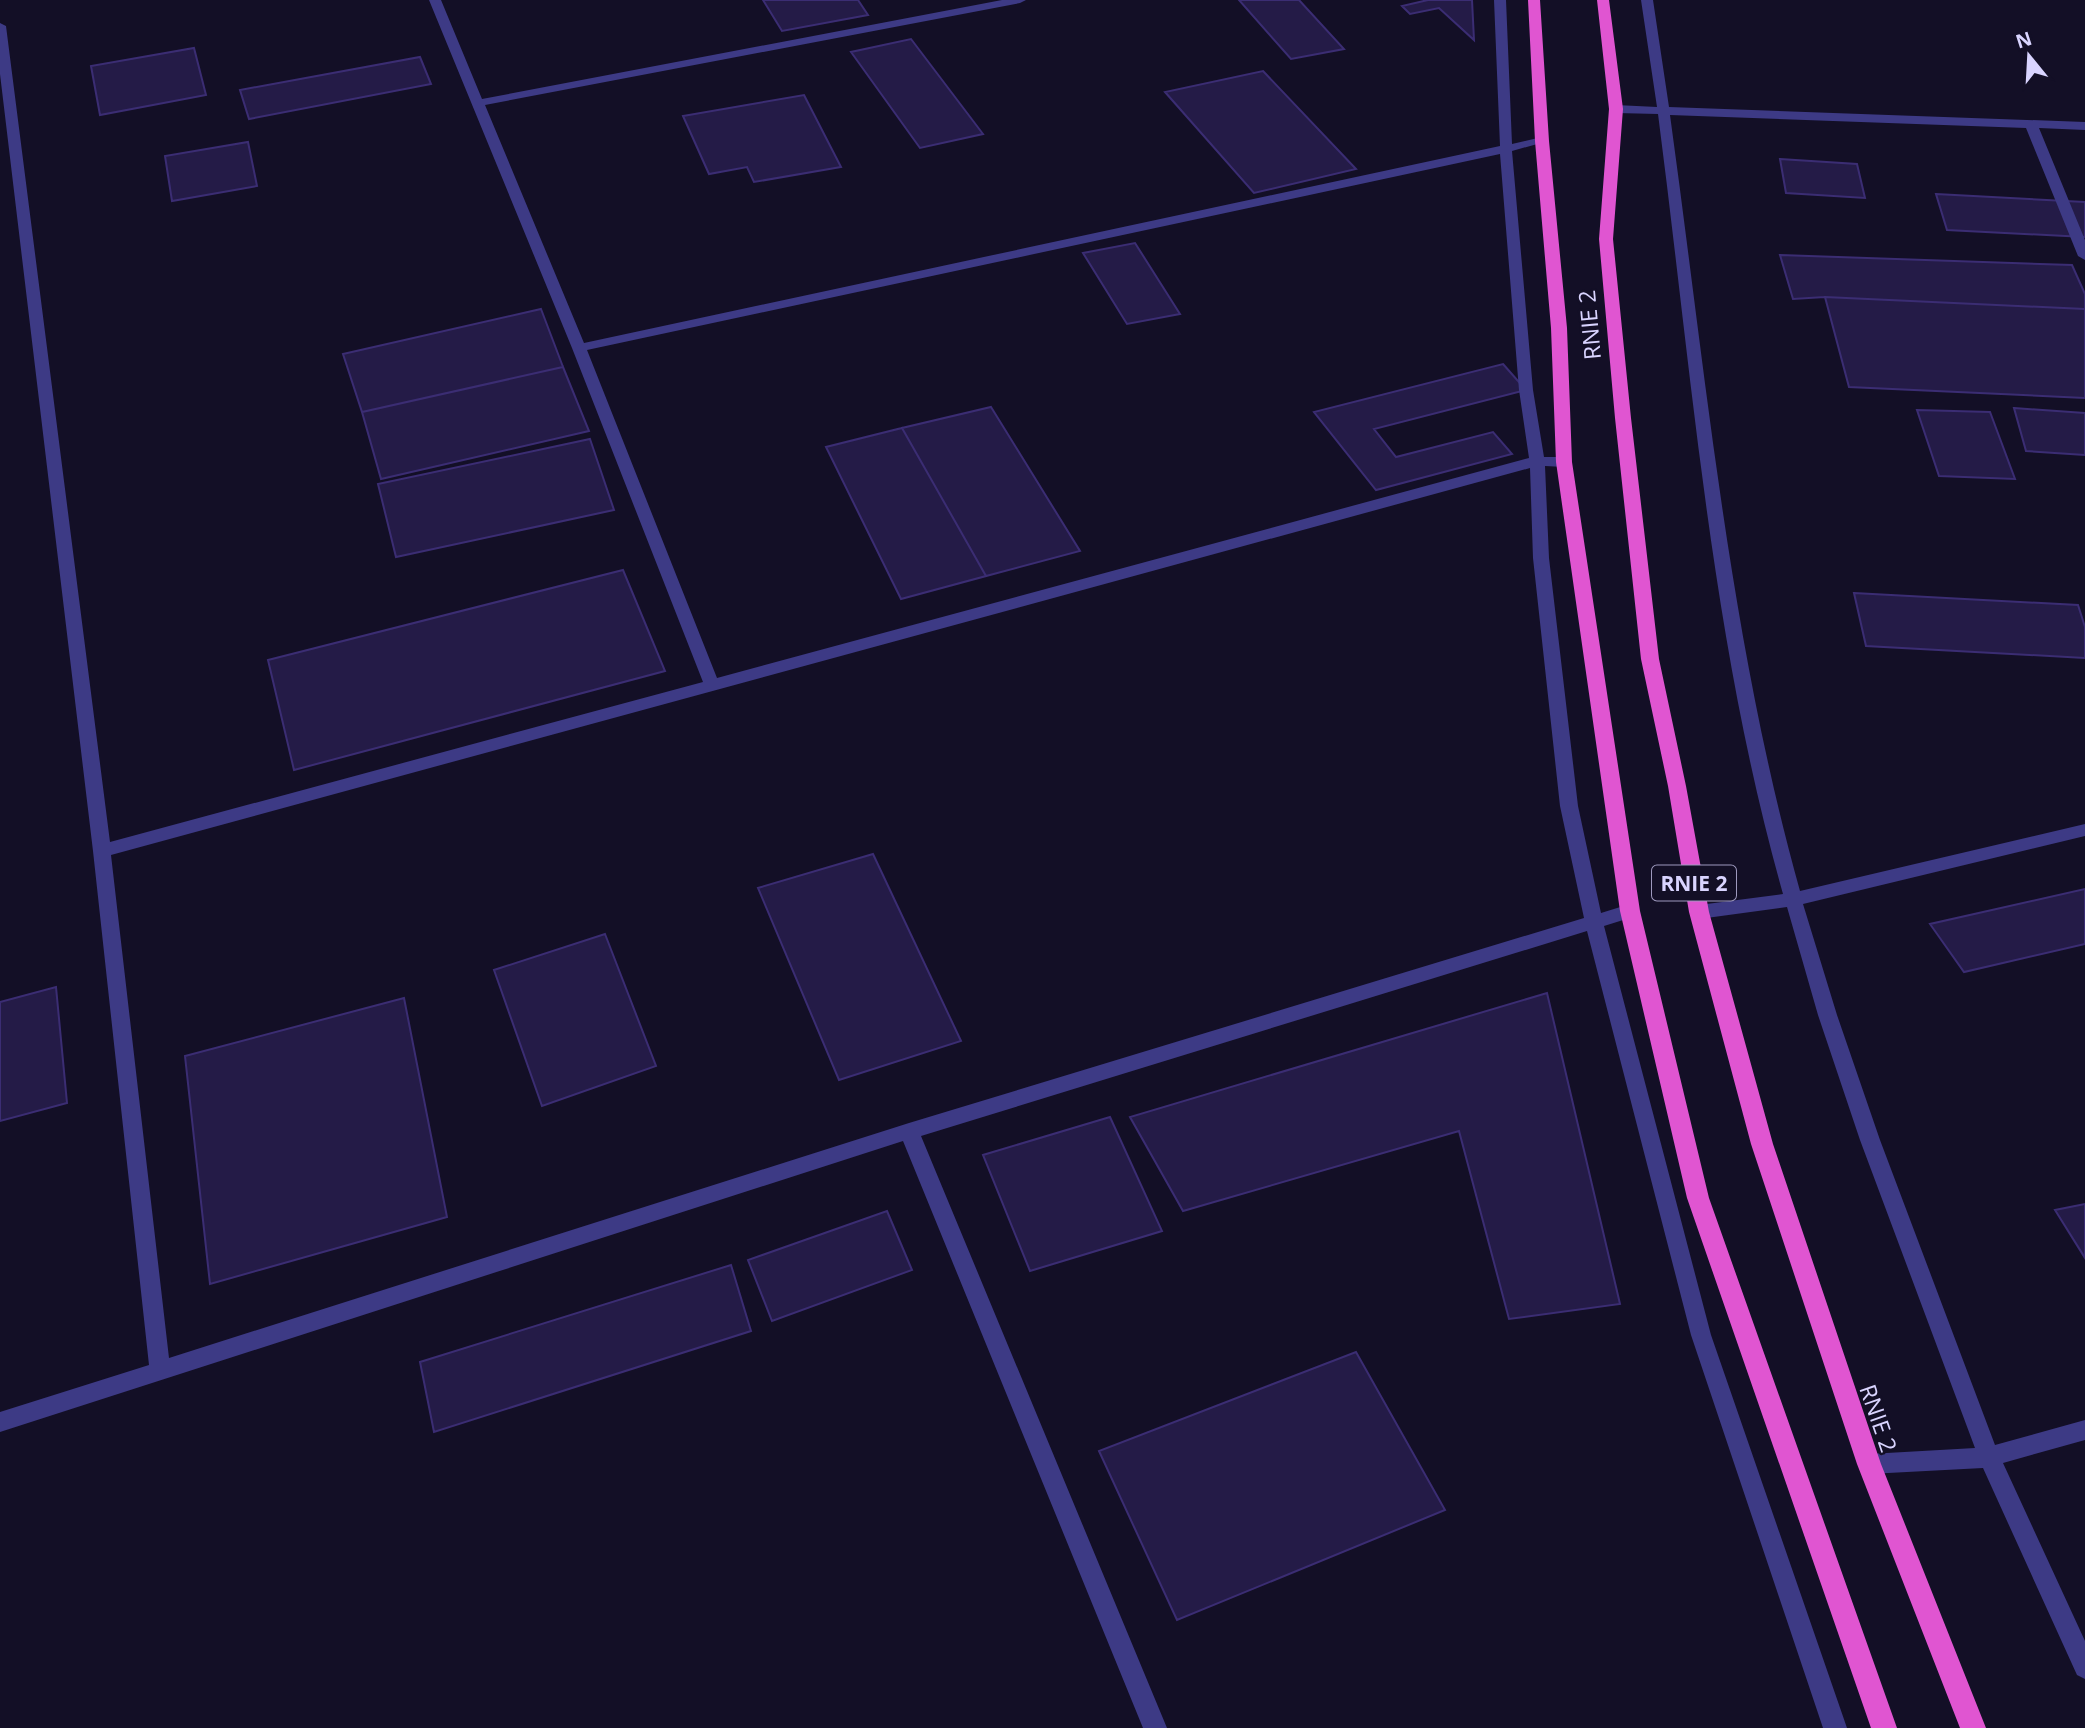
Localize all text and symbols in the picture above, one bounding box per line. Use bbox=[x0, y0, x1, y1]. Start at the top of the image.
north arrow bbox=[1994, 21, 2064, 91]
text: N bbox=[2012, 25, 2035, 55]
street label: RNIE 2 bbox=[1570, 289, 1608, 361]
road number: RNIE 2 bbox=[1652, 866, 1736, 900]
street label: RNIE 2 bbox=[1853, 1380, 1905, 1456]

